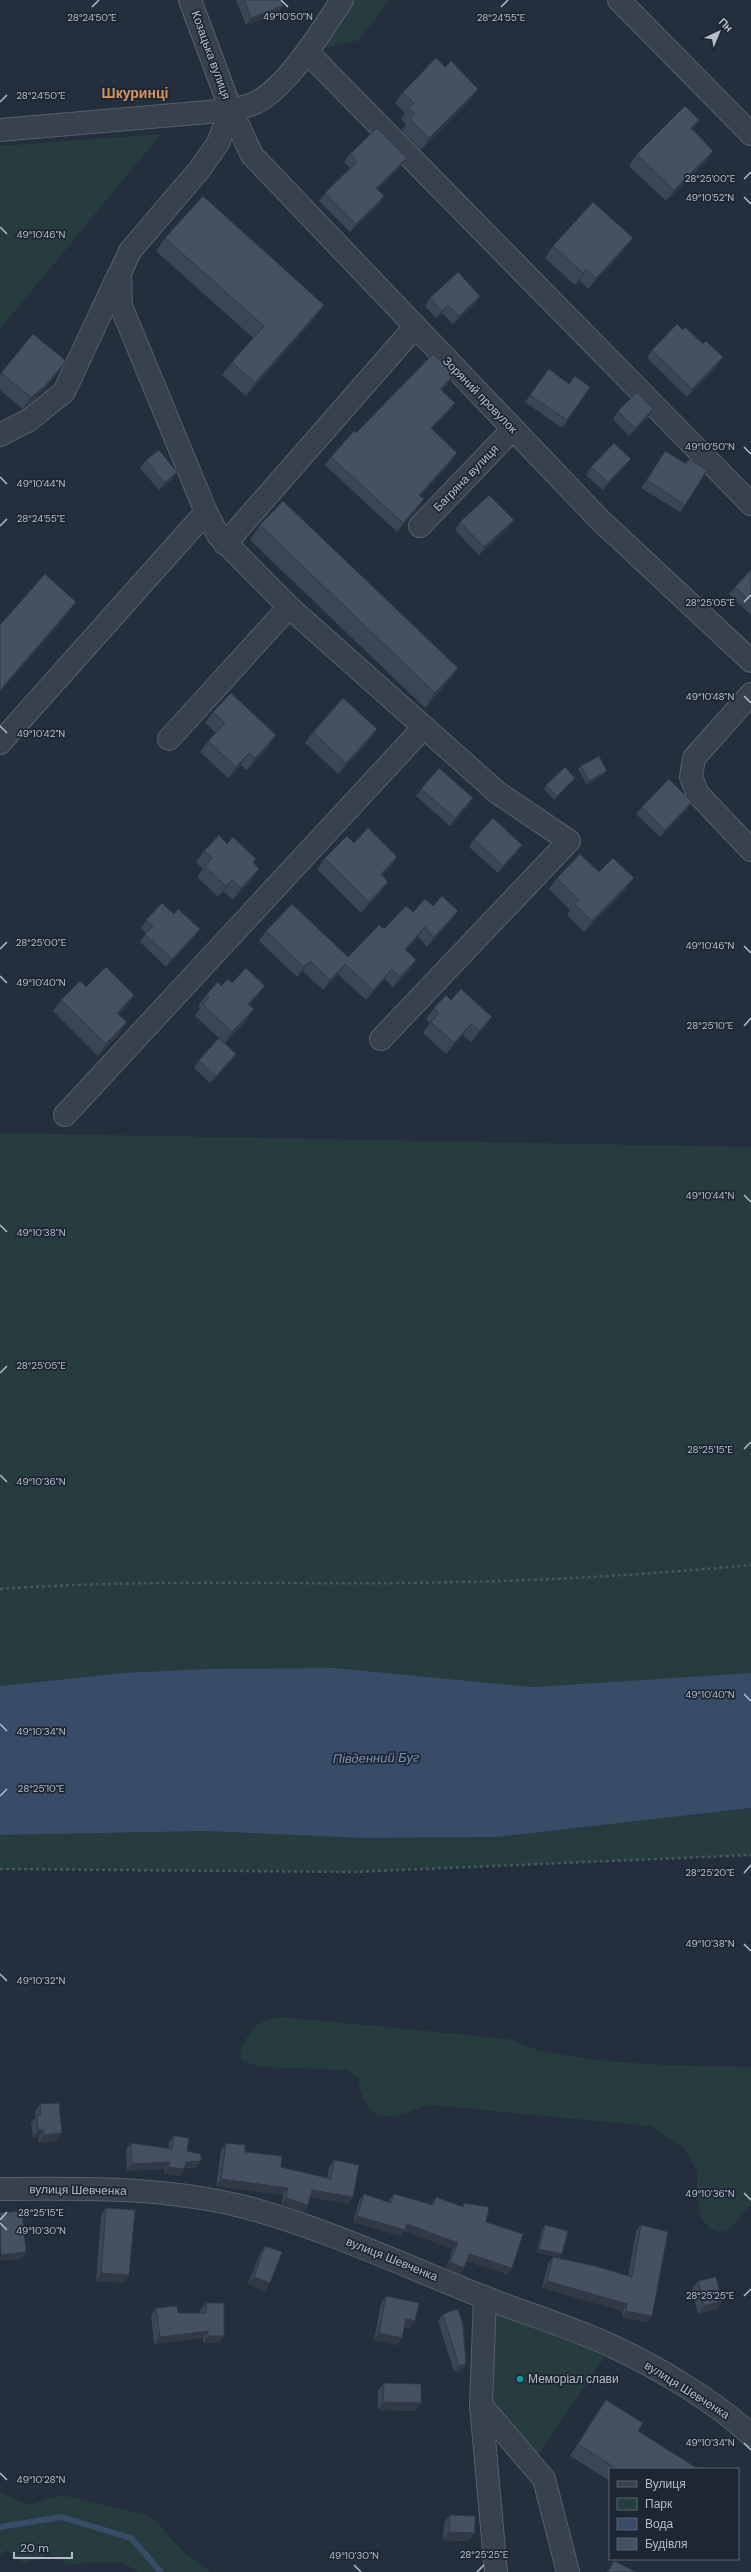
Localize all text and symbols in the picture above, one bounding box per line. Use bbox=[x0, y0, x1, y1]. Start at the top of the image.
street label: Козацька вулиця bbox=[188, 9, 234, 101]
text: 49°10'50"N bbox=[263, 10, 313, 23]
text: 28°24'50"E bbox=[67, 11, 117, 24]
text: 28°24'55"E bbox=[477, 11, 526, 24]
north arrow bbox=[699, 12, 739, 52]
text: Пн bbox=[716, 15, 736, 35]
district label: Шкуринці bbox=[102, 84, 168, 102]
text: 28°24'50"E bbox=[16, 89, 66, 102]
text: 28°25'00"E bbox=[685, 172, 736, 185]
text: 49°10'52"N bbox=[686, 191, 734, 204]
text: 49°10'46"N bbox=[17, 228, 66, 241]
street label: Зоряний провулок bbox=[439, 353, 521, 437]
text: 49°10'50"N bbox=[685, 440, 735, 453]
street label: Багряна вулиця bbox=[430, 441, 502, 515]
text: 49°10'44"N bbox=[17, 477, 65, 490]
text: 28°24'55"E bbox=[17, 512, 66, 525]
text: 28°25'05"E bbox=[685, 596, 735, 609]
text: 49°10'48"N bbox=[686, 690, 734, 703]
text: 49°10'42"N bbox=[17, 727, 65, 740]
text: 28°25'00"E bbox=[16, 936, 67, 949]
text: 49°10'46"N bbox=[686, 939, 735, 952]
text: 49°10'40"N bbox=[16, 976, 66, 989]
text: 28°25'10"E bbox=[687, 1019, 734, 1032]
text: 49°10'44"N bbox=[686, 1189, 734, 1202]
text: 49°10'38"N bbox=[16, 1226, 66, 1239]
text: 28°25'05"E bbox=[16, 1359, 66, 1372]
text: 28°25'15"E bbox=[687, 1443, 733, 1456]
text: 49°10'36"N bbox=[16, 1475, 66, 1488]
text: 49°10'40"N bbox=[685, 1688, 735, 1701]
text: 49°10'34"N bbox=[16, 1725, 66, 1738]
water label: Південний Буг bbox=[332, 1749, 420, 1767]
text: 28°25'10"E bbox=[18, 1782, 65, 1795]
text: 28°25'20"E bbox=[685, 1866, 735, 1879]
text: 49°10'38"N bbox=[685, 1937, 735, 1950]
text: 49°10'32"N bbox=[17, 1974, 65, 1987]
street label: вулиця Шевченка bbox=[29, 2181, 127, 2199]
text: 49°10'36"N bbox=[685, 2187, 735, 2200]
text: 28°25'15"E bbox=[18, 2206, 64, 2219]
text: 49°10'30"N bbox=[16, 2224, 66, 2237]
street label: вулиця Шевченка bbox=[344, 2233, 440, 2285]
text: 28°25'25"E bbox=[686, 2289, 735, 2302]
street label: вулиця Шевченка bbox=[641, 2357, 733, 2423]
place label: Меморіал слави bbox=[528, 2371, 619, 2387]
marker: Меморіал слави bbox=[515, 2374, 525, 2384]
text: 49°10'34"N bbox=[685, 2436, 735, 2449]
legend bbox=[609, 2468, 739, 2560]
text: 49°10'28"N bbox=[17, 2473, 65, 2486]
text: Вулиця bbox=[645, 2476, 686, 2492]
text: Парк bbox=[645, 2496, 673, 2512]
text: Вода bbox=[645, 2516, 673, 2532]
scale bar bbox=[14, 2534, 72, 2560]
text: Будівля bbox=[645, 2536, 687, 2552]
text: 20 m bbox=[20, 2540, 49, 2556]
text: 28°25'25"E bbox=[460, 2548, 509, 2561]
text: 49°10'30"N bbox=[329, 2549, 379, 2562]

